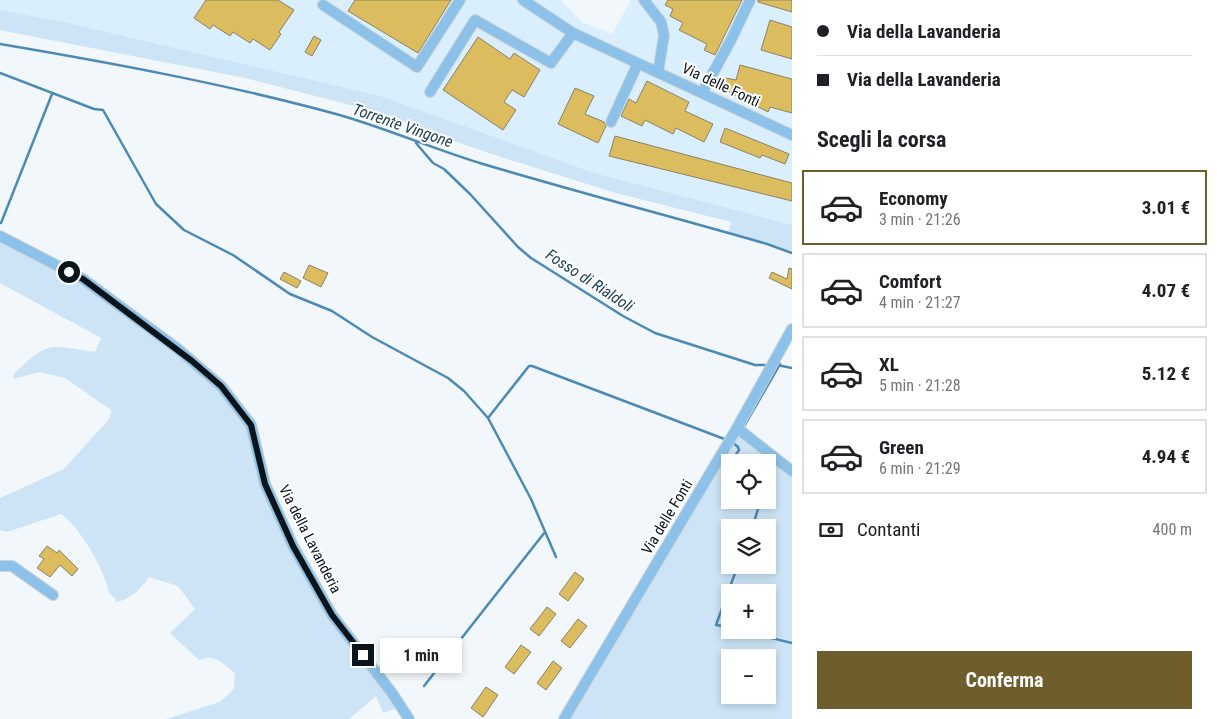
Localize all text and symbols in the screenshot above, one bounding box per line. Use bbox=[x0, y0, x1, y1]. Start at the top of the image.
text: Via della Lavanderia bbox=[847, 20, 1001, 43]
street label: Via delle Fonti bbox=[679, 59, 763, 111]
text: Via della Lavanderia bbox=[847, 68, 1001, 91]
water label: Torrente Vingone bbox=[350, 99, 455, 152]
text: Scegli la corsa bbox=[817, 127, 946, 152]
icon: car bbox=[819, 185, 864, 230]
text: Economy bbox=[879, 187, 948, 210]
text: 3.01 € bbox=[1142, 196, 1190, 219]
text: 3 min · 21:26 bbox=[879, 210, 961, 229]
water label: Fosso di Rialdoli bbox=[542, 245, 638, 316]
route start bbox=[58, 261, 80, 283]
icon: car bbox=[819, 268, 864, 313]
text: Comfort bbox=[879, 270, 942, 293]
text: 4.07 € bbox=[1142, 279, 1190, 302]
text: 4 min · 21:27 bbox=[879, 293, 961, 312]
icon: car bbox=[819, 351, 864, 396]
text: XL bbox=[879, 353, 899, 376]
text: 5.12 € bbox=[1142, 362, 1190, 385]
text: 5 min · 21:28 bbox=[879, 376, 961, 395]
icon: car bbox=[819, 434, 864, 479]
text: Green bbox=[879, 436, 924, 459]
text: 4.94 € bbox=[1142, 445, 1190, 468]
map controls bbox=[721, 454, 776, 704]
button: locate bbox=[721, 454, 776, 509]
text: 6 min · 21:29 bbox=[879, 459, 961, 478]
street label: Via delle Fonti bbox=[638, 476, 696, 558]
street label: Via della Lavanderia bbox=[275, 482, 345, 596]
icon: cash bbox=[817, 516, 845, 544]
text: Contanti bbox=[857, 518, 920, 541]
button: layers bbox=[721, 519, 776, 574]
text: 400 m bbox=[1153, 520, 1192, 539]
button: + bbox=[721, 584, 776, 639]
callout: 1 min bbox=[380, 638, 463, 672]
route end bbox=[352, 644, 374, 666]
text: 1 min bbox=[403, 646, 439, 665]
button: − bbox=[721, 649, 776, 704]
button: Conferma bbox=[817, 651, 1192, 709]

